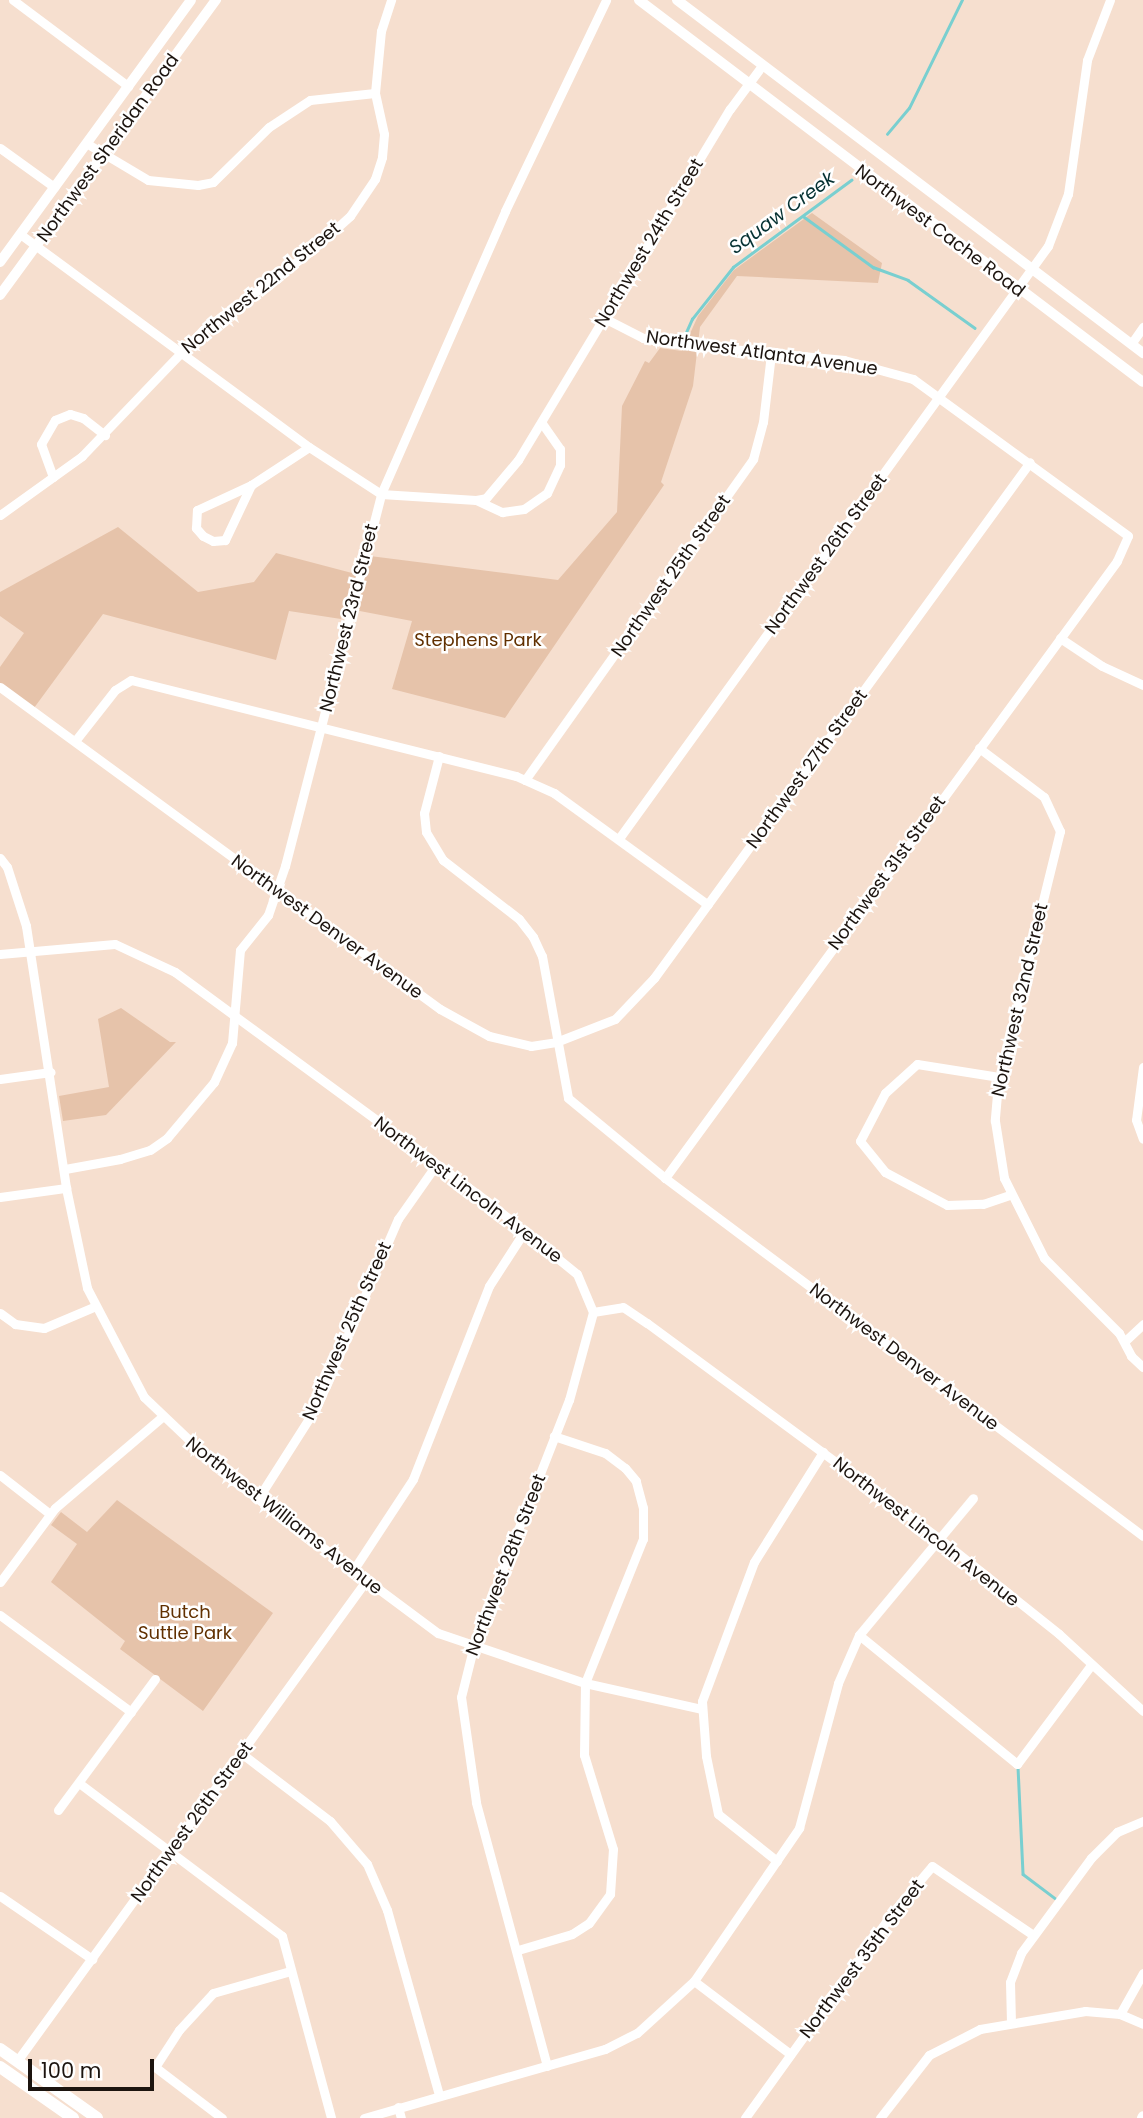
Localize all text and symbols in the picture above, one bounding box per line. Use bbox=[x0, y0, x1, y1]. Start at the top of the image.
street label: Northwest Sheridan Road bbox=[32, 50, 184, 246]
street label: Northwest 24th Street bbox=[590, 155, 708, 331]
street label: Northwest Cache Road bbox=[851, 160, 1029, 302]
water label: Squaw Creek bbox=[725, 167, 839, 259]
street label: Northwest 22nd Street bbox=[177, 217, 345, 359]
street label: Northwest Atlanta Avenue bbox=[645, 326, 879, 380]
street label: Northwest 26th Street bbox=[761, 470, 891, 638]
street label: Northwest 25th Street bbox=[607, 491, 735, 661]
street label: Northwest 23rd Street bbox=[315, 522, 383, 714]
park label: Stephens Park bbox=[414, 629, 542, 651]
street label: Northwest 27th Street bbox=[742, 685, 872, 853]
street label: Northwest 31st Street bbox=[824, 792, 950, 954]
street label: Northwest Denver Avenue bbox=[227, 850, 427, 1004]
street label: Northwest 32nd Street bbox=[987, 901, 1053, 1099]
street label: Northwest Lincoln Avenue bbox=[370, 1112, 566, 1268]
street label: Northwest 25th Street bbox=[298, 1239, 396, 1423]
street label: Northwest Denver Avenue bbox=[805, 1279, 1003, 1435]
street label: Northwest Williams Avenue bbox=[181, 1433, 387, 1599]
street label: Northwest Lincoln Avenue bbox=[829, 1453, 1023, 1611]
street label: Northwest 28th Street bbox=[461, 1471, 551, 1659]
park label: Butch Suttle Park bbox=[138, 1602, 232, 1644]
street label: Northwest 26th Street bbox=[127, 1738, 257, 1906]
street label: Northwest 35th Street bbox=[795, 1875, 929, 2043]
scale bar bbox=[32, 2044, 158, 2088]
text: 100 m bbox=[41, 2056, 101, 2085]

